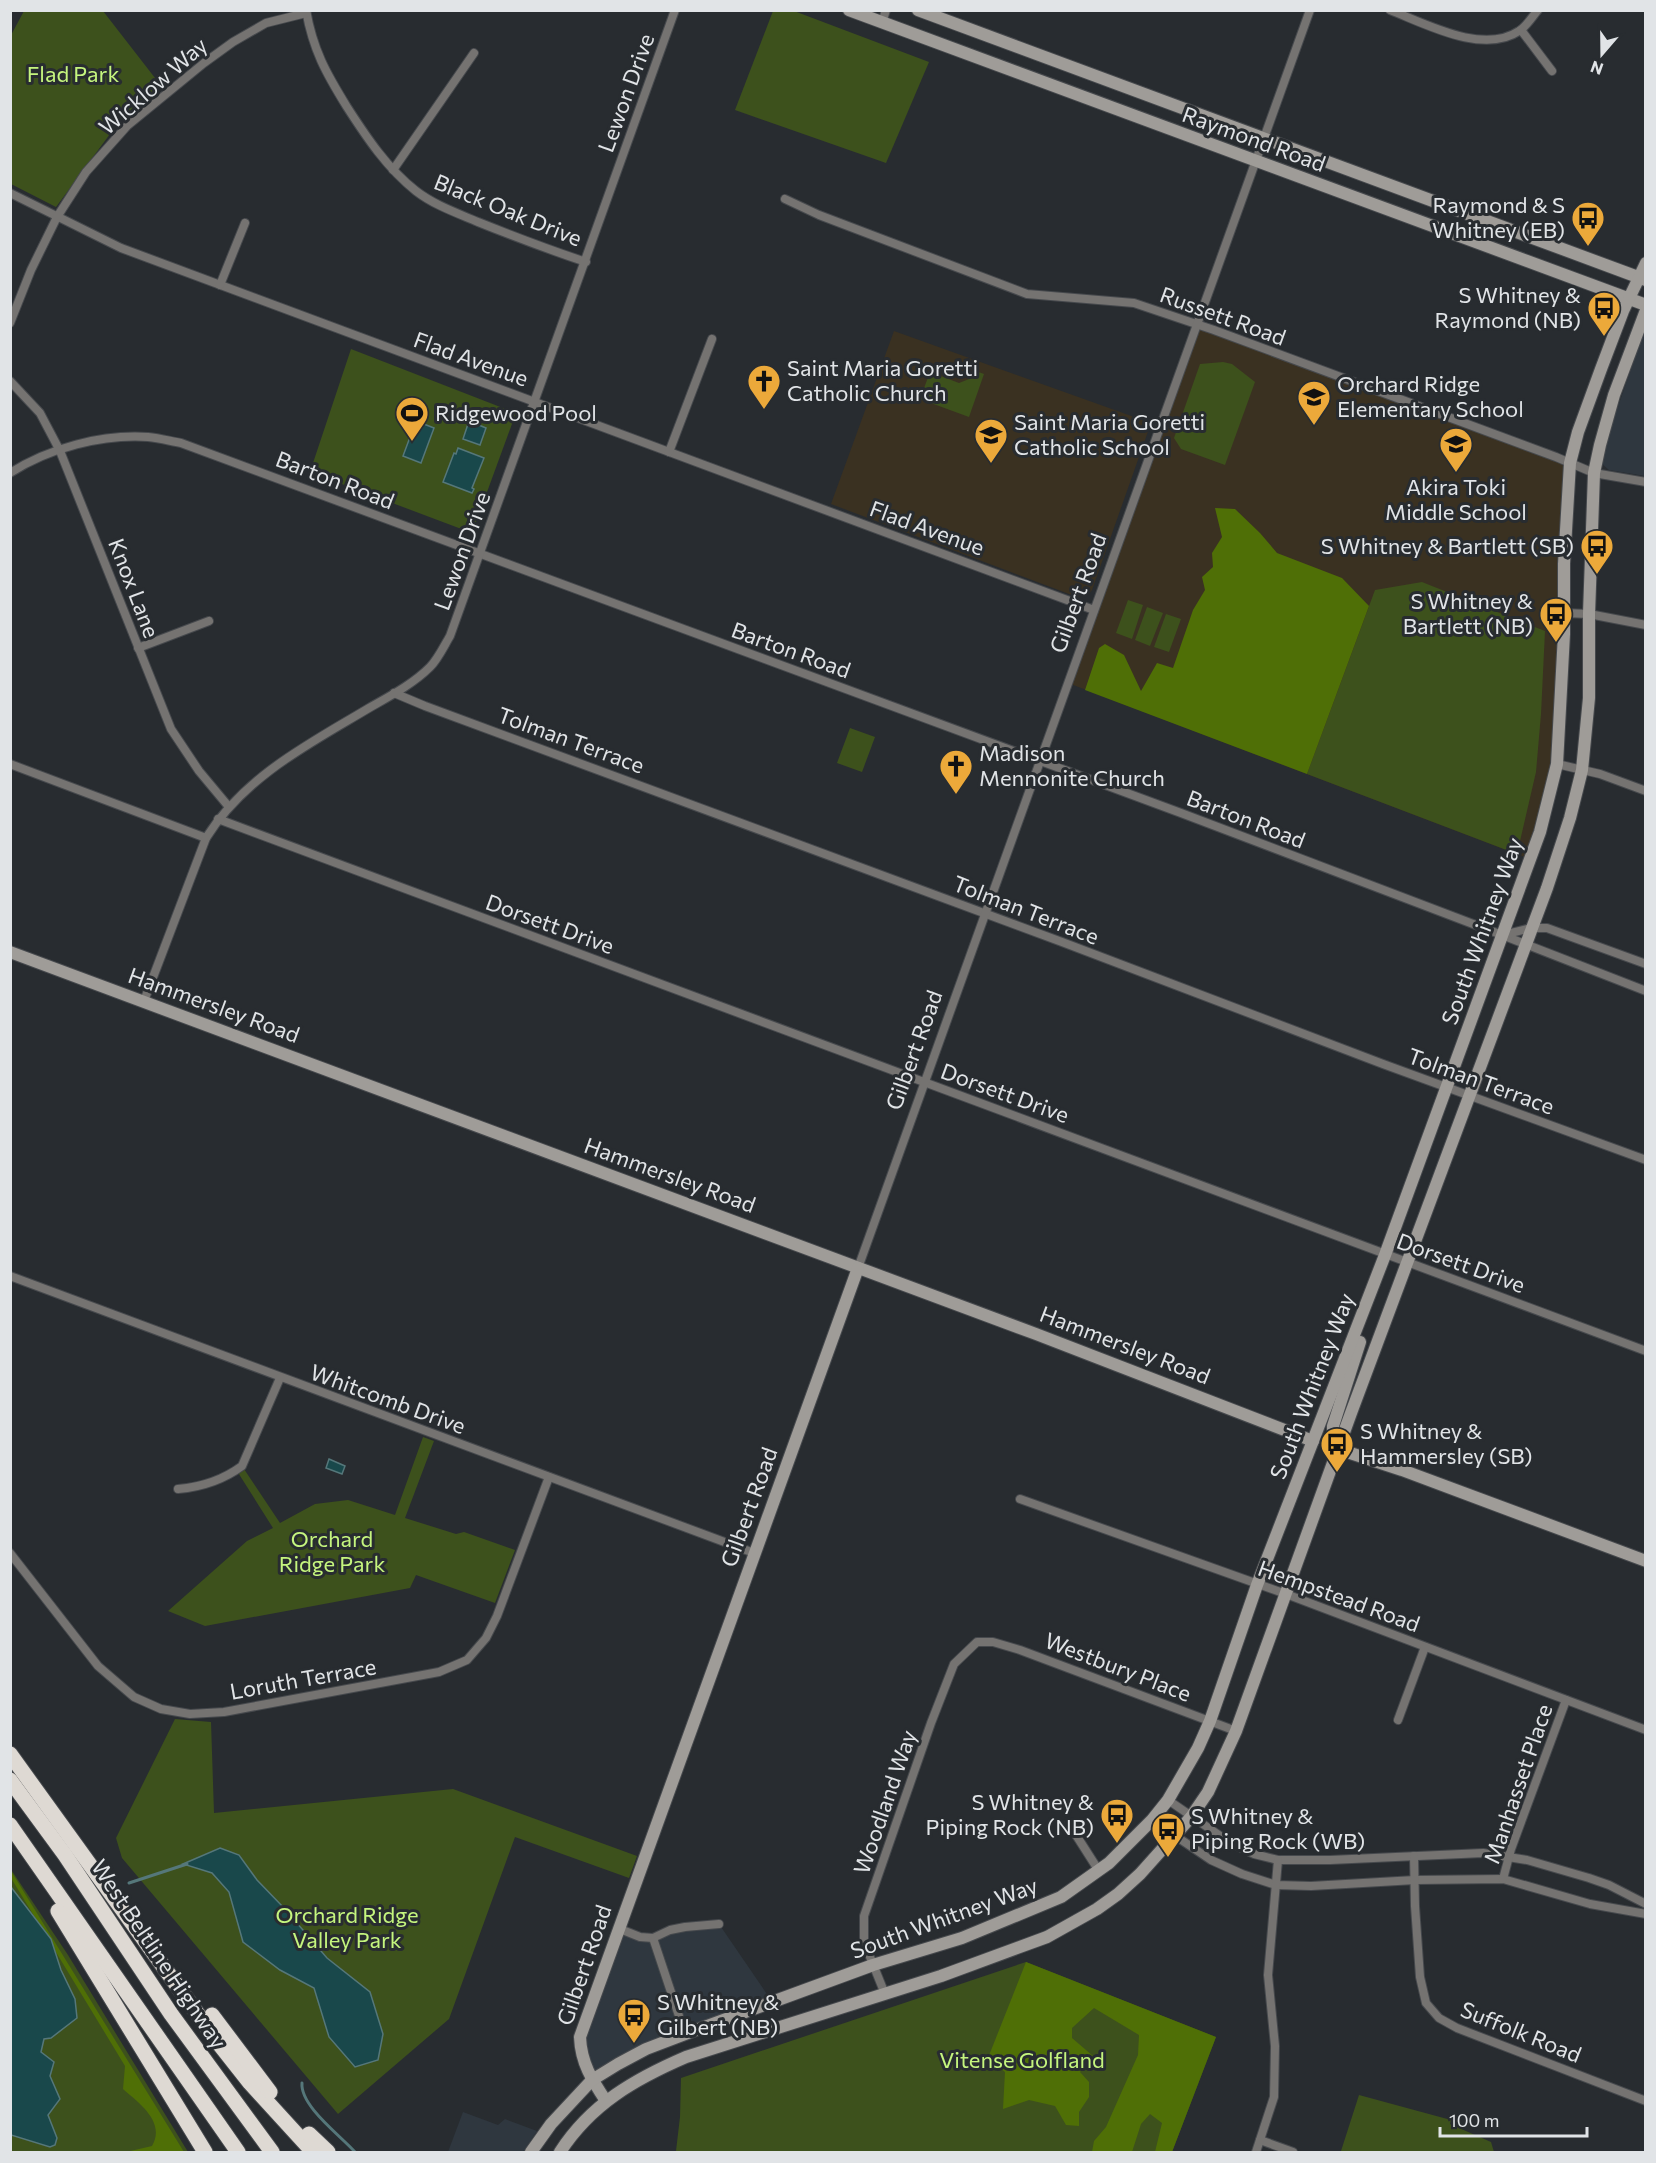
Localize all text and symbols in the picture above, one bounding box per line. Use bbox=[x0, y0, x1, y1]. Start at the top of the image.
north arrow bbox=[1572, 24, 1632, 84]
street label: Lewon Drive bbox=[592, 30, 659, 156]
street label: Wicklow Way bbox=[93, 31, 212, 140]
text: N bbox=[1588, 58, 1606, 80]
park label: Flad Park bbox=[27, 60, 119, 87]
street label: Raymond Road bbox=[1179, 100, 1330, 177]
street label: Black Oak Drive bbox=[430, 168, 586, 251]
place label: Raymond & S Whitney (EB) bbox=[1432, 191, 1565, 243]
bus stop icon: Raymond & S Whitney (EB) bbox=[1570, 200, 1606, 247]
street label: Russett Road bbox=[1157, 280, 1290, 351]
place label: S Whitney & Raymond (NB) bbox=[1434, 281, 1581, 333]
bus stop icon: S Whitney & Raymond (NB) bbox=[1586, 290, 1622, 337]
street label: Flad Avenue bbox=[410, 325, 532, 392]
place label: Saint Maria Goretti Catholic Church bbox=[787, 354, 978, 406]
church icon: Saint Maria Goretti Catholic Church bbox=[746, 363, 782, 410]
place label: Orchard Ridge Elementary School bbox=[1337, 370, 1524, 422]
school or university icon: Orchard Ridge Elementary School bbox=[1296, 379, 1332, 426]
sports icon: Ridgewood Pool bbox=[394, 395, 430, 442]
place label: Ridgewood Pool bbox=[435, 399, 597, 426]
place label: Saint Maria Goretti Catholic School bbox=[1014, 408, 1205, 460]
school or university icon: Saint Maria Goretti Catholic School bbox=[973, 417, 1009, 464]
school or university icon: Akira Toki Middle School bbox=[1438, 426, 1474, 473]
street label: Barton Road bbox=[272, 445, 398, 514]
place label: Akira Toki Middle School bbox=[1385, 473, 1527, 525]
street label: Lewon Drive bbox=[428, 488, 495, 614]
street label: Flad Avenue bbox=[866, 494, 988, 561]
bus stop icon: S Whitney & Bartlett (SB) bbox=[1579, 528, 1615, 575]
street label: Gilbert Road bbox=[1043, 529, 1112, 656]
place label: S Whitney & Bartlett (SB) bbox=[1321, 532, 1574, 559]
street label: Knox Lane bbox=[103, 534, 166, 641]
place label: S Whitney & Bartlett (NB) bbox=[1403, 587, 1533, 639]
bus stop icon: S Whitney & Bartlett (NB) bbox=[1538, 596, 1574, 643]
street label: Barton Road bbox=[728, 616, 854, 684]
street label: Tolman Terrace bbox=[494, 701, 648, 779]
place label: Madison Mennonite Church bbox=[979, 739, 1165, 791]
church icon: Madison Mennonite Church bbox=[938, 748, 974, 795]
street label: Barton Road bbox=[1183, 784, 1309, 853]
street label: South Whitney Way bbox=[1435, 833, 1528, 1028]
street label: Tolman Terrace bbox=[949, 869, 1103, 950]
street label: Dorsett Drive bbox=[482, 888, 618, 959]
street label: Hammersley Road bbox=[125, 961, 304, 1048]
street label: Gilbert Road bbox=[879, 986, 948, 1113]
street label: Tolman Terrace bbox=[1404, 1042, 1558, 1120]
street label: Dorsett Drive bbox=[937, 1057, 1073, 1128]
street label: Hammersley Road bbox=[581, 1131, 760, 1218]
street label: Dorsett Drive bbox=[1393, 1227, 1529, 1298]
street label: South Whitney Way bbox=[1264, 1289, 1359, 1483]
street label: Hammersley Road bbox=[1036, 1300, 1214, 1389]
street label: Whitcomb Drive bbox=[307, 1358, 469, 1439]
place label: S Whitney & Hammersley (SB) bbox=[1360, 1417, 1533, 1469]
bus stop icon: S Whitney & Hammersley (SB) bbox=[1319, 1426, 1355, 1473]
street label: Gilbert Road bbox=[714, 1443, 783, 1570]
park label: Orchard Ridge Park bbox=[279, 1525, 385, 1577]
street label: Hempstead Road bbox=[1255, 1554, 1424, 1637]
street label: Westbury Place bbox=[1041, 1626, 1195, 1707]
street label: Loruth Terrace bbox=[228, 1652, 378, 1705]
street label: Manhasset Place bbox=[1478, 1700, 1557, 1867]
street label: Woodland Way bbox=[847, 1726, 922, 1877]
place label: S Whitney & Piping Rock (NB) bbox=[926, 1788, 1094, 1840]
bus stop icon: S Whitney & Piping Rock (NB) bbox=[1099, 1797, 1135, 1844]
place label: S Whitney & Piping Rock (WB) bbox=[1191, 1802, 1365, 1854]
bus stop icon: S Whitney & Piping Rock (WB) bbox=[1150, 1811, 1186, 1858]
street label: West Beltline Highway bbox=[86, 1854, 233, 2053]
street label: South Whitney Way bbox=[846, 1871, 1041, 1964]
park label: Orchard Ridge Valley Park bbox=[275, 1901, 419, 1953]
street label: Gilbert Road bbox=[550, 1901, 617, 2029]
place label: S Whitney & Gilbert (NB) bbox=[657, 1988, 780, 2040]
street label: Suffolk Road bbox=[1457, 1995, 1585, 2068]
bus stop icon: S Whitney & Gilbert (NB) bbox=[616, 1997, 652, 2044]
park label: Vitense Golfland bbox=[939, 2046, 1105, 2073]
scale bar bbox=[1440, 2100, 1587, 2138]
text: 100 m bbox=[1449, 2109, 1499, 2131]

